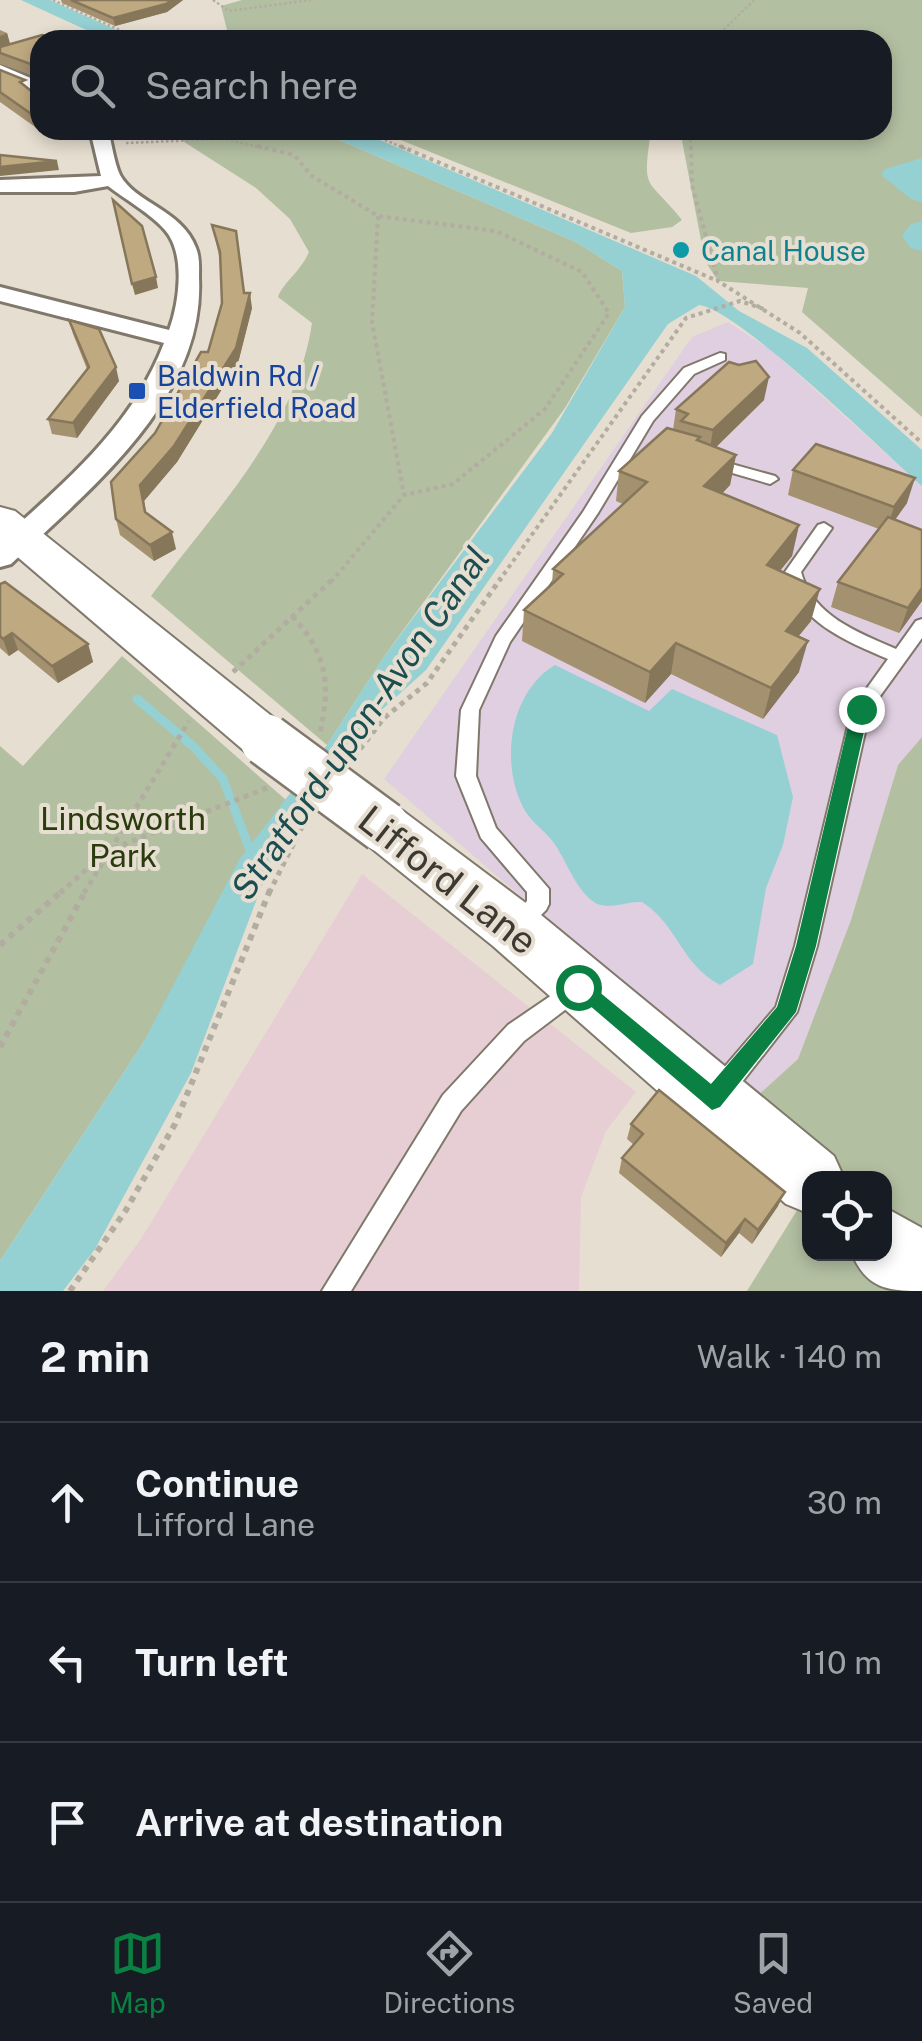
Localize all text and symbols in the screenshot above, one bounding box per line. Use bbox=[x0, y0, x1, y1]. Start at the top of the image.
search box bbox=[30, 30, 892, 140]
icon: search bbox=[65, 58, 120, 113]
text: Search here bbox=[145, 63, 358, 108]
place label: Canal House bbox=[701, 234, 866, 267]
marker: Canal House bbox=[670, 239, 692, 261]
place label: Baldwin Rd / Elderfield Road bbox=[157, 359, 356, 424]
marker: Baldwin Rd / Elderfield Road bbox=[126, 380, 148, 402]
water label: Stratford-upon-Avon Canal bbox=[222, 539, 498, 907]
route end bbox=[839, 687, 885, 733]
street label: Lifford Lane bbox=[350, 796, 546, 964]
park label: Lindsworth Park bbox=[40, 800, 206, 874]
route start bbox=[556, 965, 602, 1011]
map controls bbox=[802, 1171, 892, 1261]
button: locate bbox=[802, 1171, 892, 1261]
text: 2 min bbox=[40, 1332, 150, 1381]
text: Walk · 140 m bbox=[697, 1338, 882, 1375]
text: Continue bbox=[135, 1461, 299, 1506]
icon: ahead bbox=[40, 1475, 95, 1530]
text: 30 m bbox=[807, 1484, 882, 1521]
text: Lifford Lane bbox=[135, 1506, 315, 1543]
icon: left bbox=[40, 1635, 95, 1690]
text: Turn left bbox=[135, 1640, 289, 1685]
text: 110 m bbox=[801, 1644, 882, 1681]
icon: arrive bbox=[40, 1795, 95, 1850]
text: Arrive at destination bbox=[135, 1800, 503, 1845]
tab: Map bbox=[109, 1926, 166, 2019]
tab: Directions bbox=[384, 1926, 515, 2019]
tab: Saved bbox=[733, 1926, 813, 2019]

